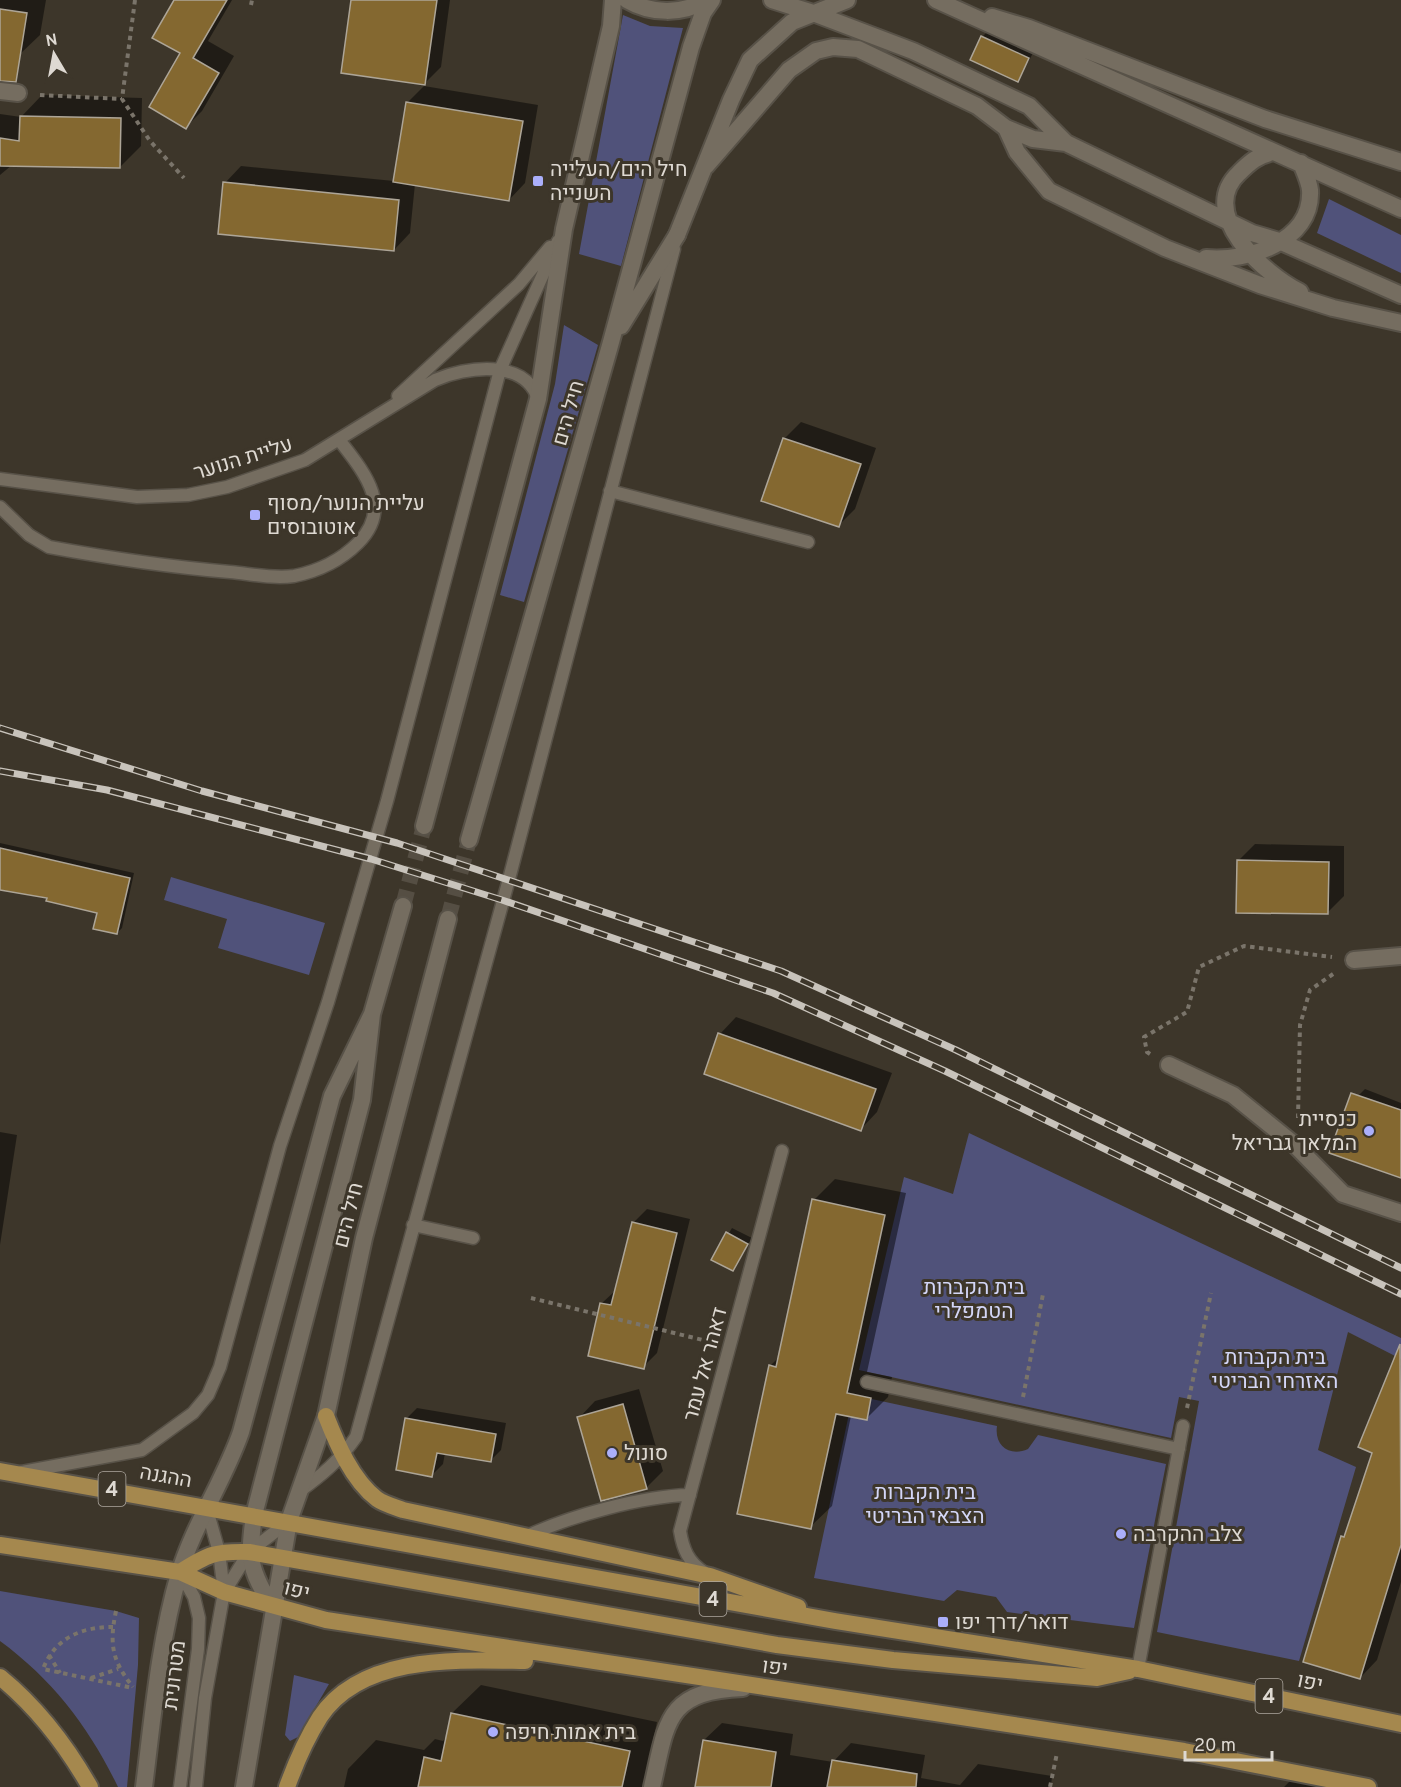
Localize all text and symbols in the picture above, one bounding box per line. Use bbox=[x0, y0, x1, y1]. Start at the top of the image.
north arrow bbox=[24, 24, 84, 84]
text: N bbox=[44, 30, 59, 52]
place label: חיל הים/העלייה השנייה bbox=[550, 157, 687, 208]
marker: חיל הים/העלייה השנייה bbox=[531, 174, 545, 188]
street label: חיל הים bbox=[547, 378, 592, 449]
street label: עליית הנוער bbox=[191, 432, 296, 487]
place label: עליית הנוער/מסוף אוטובוסים bbox=[267, 491, 425, 542]
marker: עליית הנוער/מסוף אוטובוסים bbox=[248, 508, 262, 522]
place label: כנסיית המלאך גבריאל bbox=[1232, 1107, 1357, 1158]
marker: כנסיית המלאך גבריאל bbox=[1362, 1124, 1376, 1138]
street label: חיל הים bbox=[328, 1180, 371, 1251]
park label: בית הקברות הטמפלרי bbox=[923, 1275, 1025, 1326]
street label: דאהר אל עמר bbox=[678, 1304, 735, 1424]
park label: בית הקברות האזרחי הבריטי bbox=[1212, 1345, 1338, 1396]
place label: סונול bbox=[624, 1441, 668, 1468]
marker: סונול bbox=[605, 1446, 619, 1460]
street label: ההגנה bbox=[137, 1460, 194, 1495]
road number: 4 bbox=[98, 1472, 126, 1506]
park label: בית הקברות הצבאי הבריטי bbox=[866, 1480, 984, 1531]
place label: צלב ההקרבה bbox=[1133, 1522, 1243, 1549]
marker: צלב ההקרבה bbox=[1114, 1527, 1128, 1541]
street label: יפו bbox=[281, 1575, 312, 1608]
road number: 4 bbox=[700, 1582, 726, 1616]
place label: דואר/דרך יפו bbox=[955, 1610, 1069, 1637]
marker: דואר/דרך יפו bbox=[936, 1615, 950, 1629]
street label: מטרונית bbox=[158, 1639, 193, 1711]
street label: יפו bbox=[760, 1653, 789, 1684]
street label: יפו bbox=[1294, 1668, 1325, 1699]
road number: 4 bbox=[1256, 1679, 1282, 1713]
place label: בית אמות חיפה bbox=[505, 1720, 636, 1747]
scale bar bbox=[1185, 1724, 1272, 1762]
marker: בית אמות חיפה bbox=[486, 1725, 500, 1739]
text: 20 m bbox=[1194, 1735, 1236, 1758]

